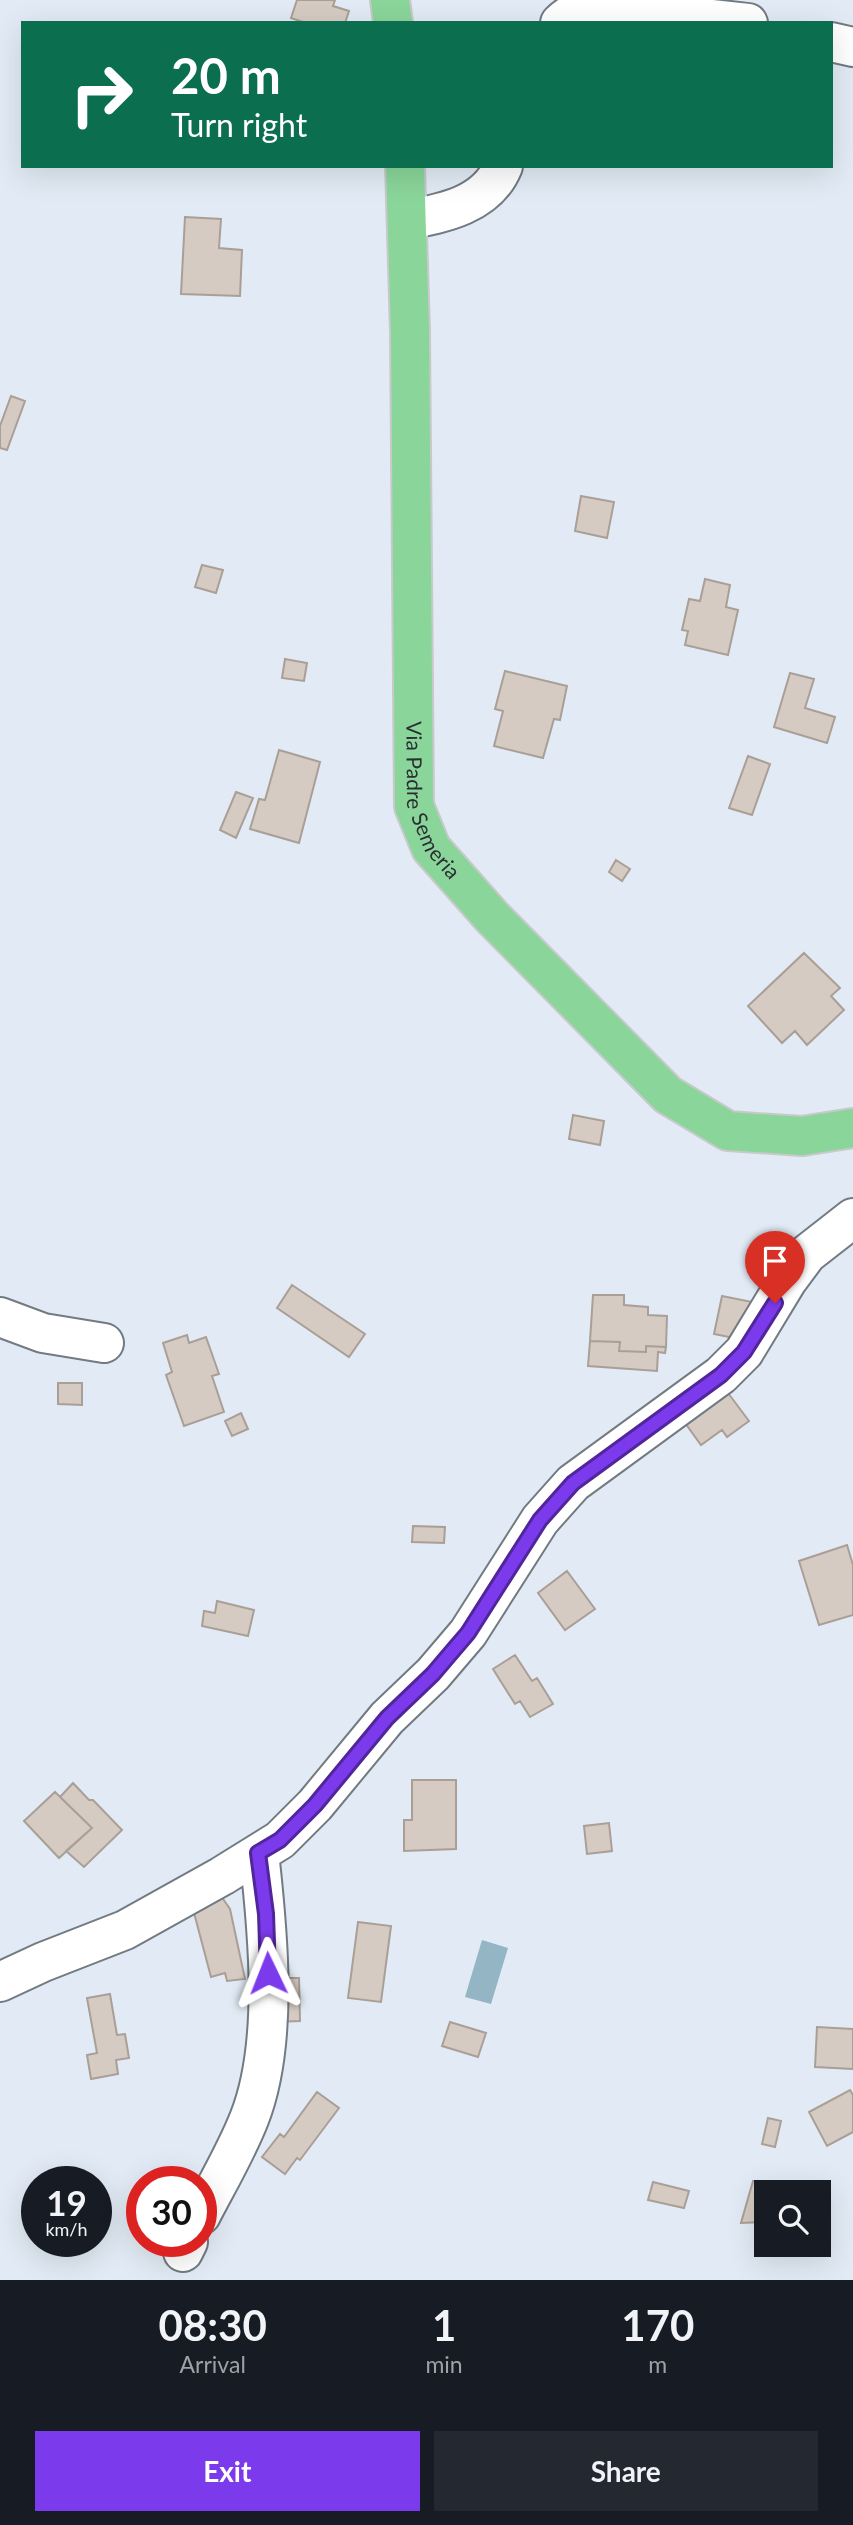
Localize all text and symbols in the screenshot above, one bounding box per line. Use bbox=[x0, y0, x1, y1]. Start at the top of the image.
text: 20 m bbox=[171, 46, 281, 104]
icon: right bbox=[56, 49, 147, 140]
text: Turn right bbox=[171, 105, 307, 144]
street label: Via Padre Semeria bbox=[402, 721, 466, 883]
pin bbox=[745, 1231, 805, 1303]
icon: arrive bbox=[756, 1242, 794, 1280]
position arrow bbox=[231, 1936, 305, 2010]
speed limit sign: 30 bbox=[126, 2166, 217, 2257]
map controls bbox=[754, 2180, 831, 2257]
button: search bbox=[754, 2180, 831, 2257]
text: 19 bbox=[46, 2181, 87, 2223]
text: km/h bbox=[45, 2218, 88, 2240]
text: 08:30 bbox=[159, 2300, 267, 2350]
text: 1 bbox=[432, 2300, 456, 2350]
text: 170 bbox=[621, 2300, 694, 2350]
text: Arrival bbox=[180, 2350, 246, 2378]
text: min bbox=[425, 2350, 463, 2378]
text: m bbox=[648, 2350, 667, 2378]
button: Exit bbox=[35, 2431, 420, 2511]
button: Share bbox=[434, 2431, 818, 2511]

